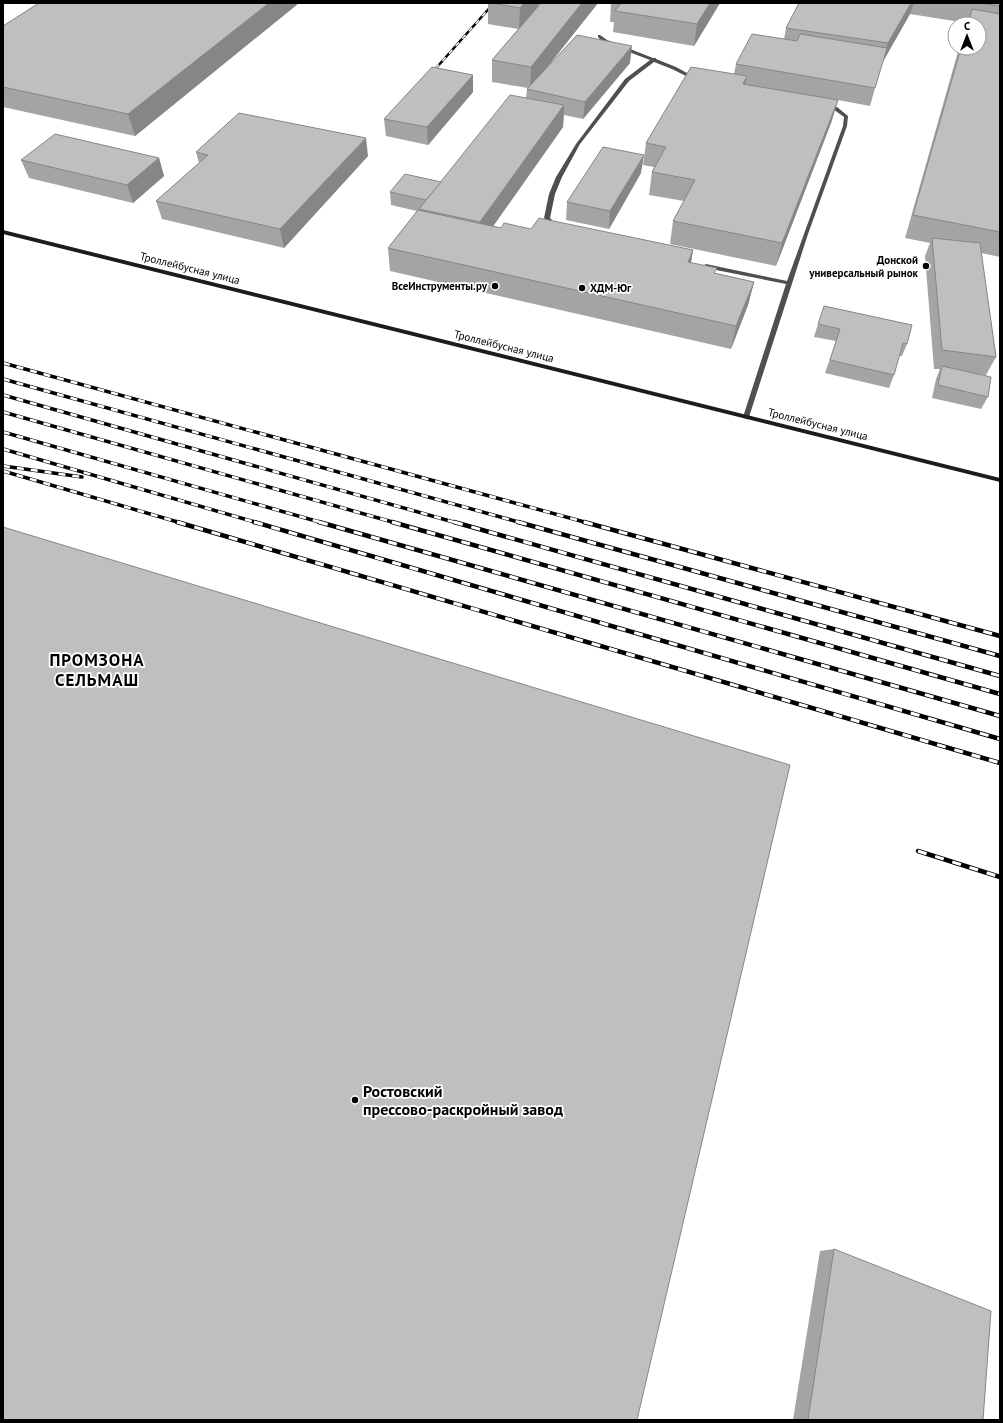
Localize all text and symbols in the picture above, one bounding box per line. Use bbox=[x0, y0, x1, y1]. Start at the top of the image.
north arrow bbox=[947, 16, 987, 56]
text: С bbox=[964, 19, 970, 33]
street label: Троллейбусная улица bbox=[138, 249, 242, 287]
place label: Донской универсальный рынок bbox=[808, 253, 919, 280]
marker: Донской универсальный рынок bbox=[921, 261, 931, 271]
place label: ВсеИнструменты.ру bbox=[392, 279, 488, 293]
marker: ВсеИнструменты.ру bbox=[490, 281, 500, 291]
place label: ХДМ-Юг bbox=[590, 281, 632, 295]
marker: ХДМ-Юг bbox=[577, 283, 587, 293]
street label: Троллейбусная улица bbox=[452, 327, 556, 365]
street label: Троллейбусная улица bbox=[766, 405, 870, 443]
district label: ПРОМЗОНА СЕЛЬМАШ bbox=[49, 649, 145, 691]
place label: Ростовский прессово-раскройный завод bbox=[363, 1081, 563, 1119]
marker: Ростовский прессово-раскройный завод bbox=[350, 1095, 360, 1105]

